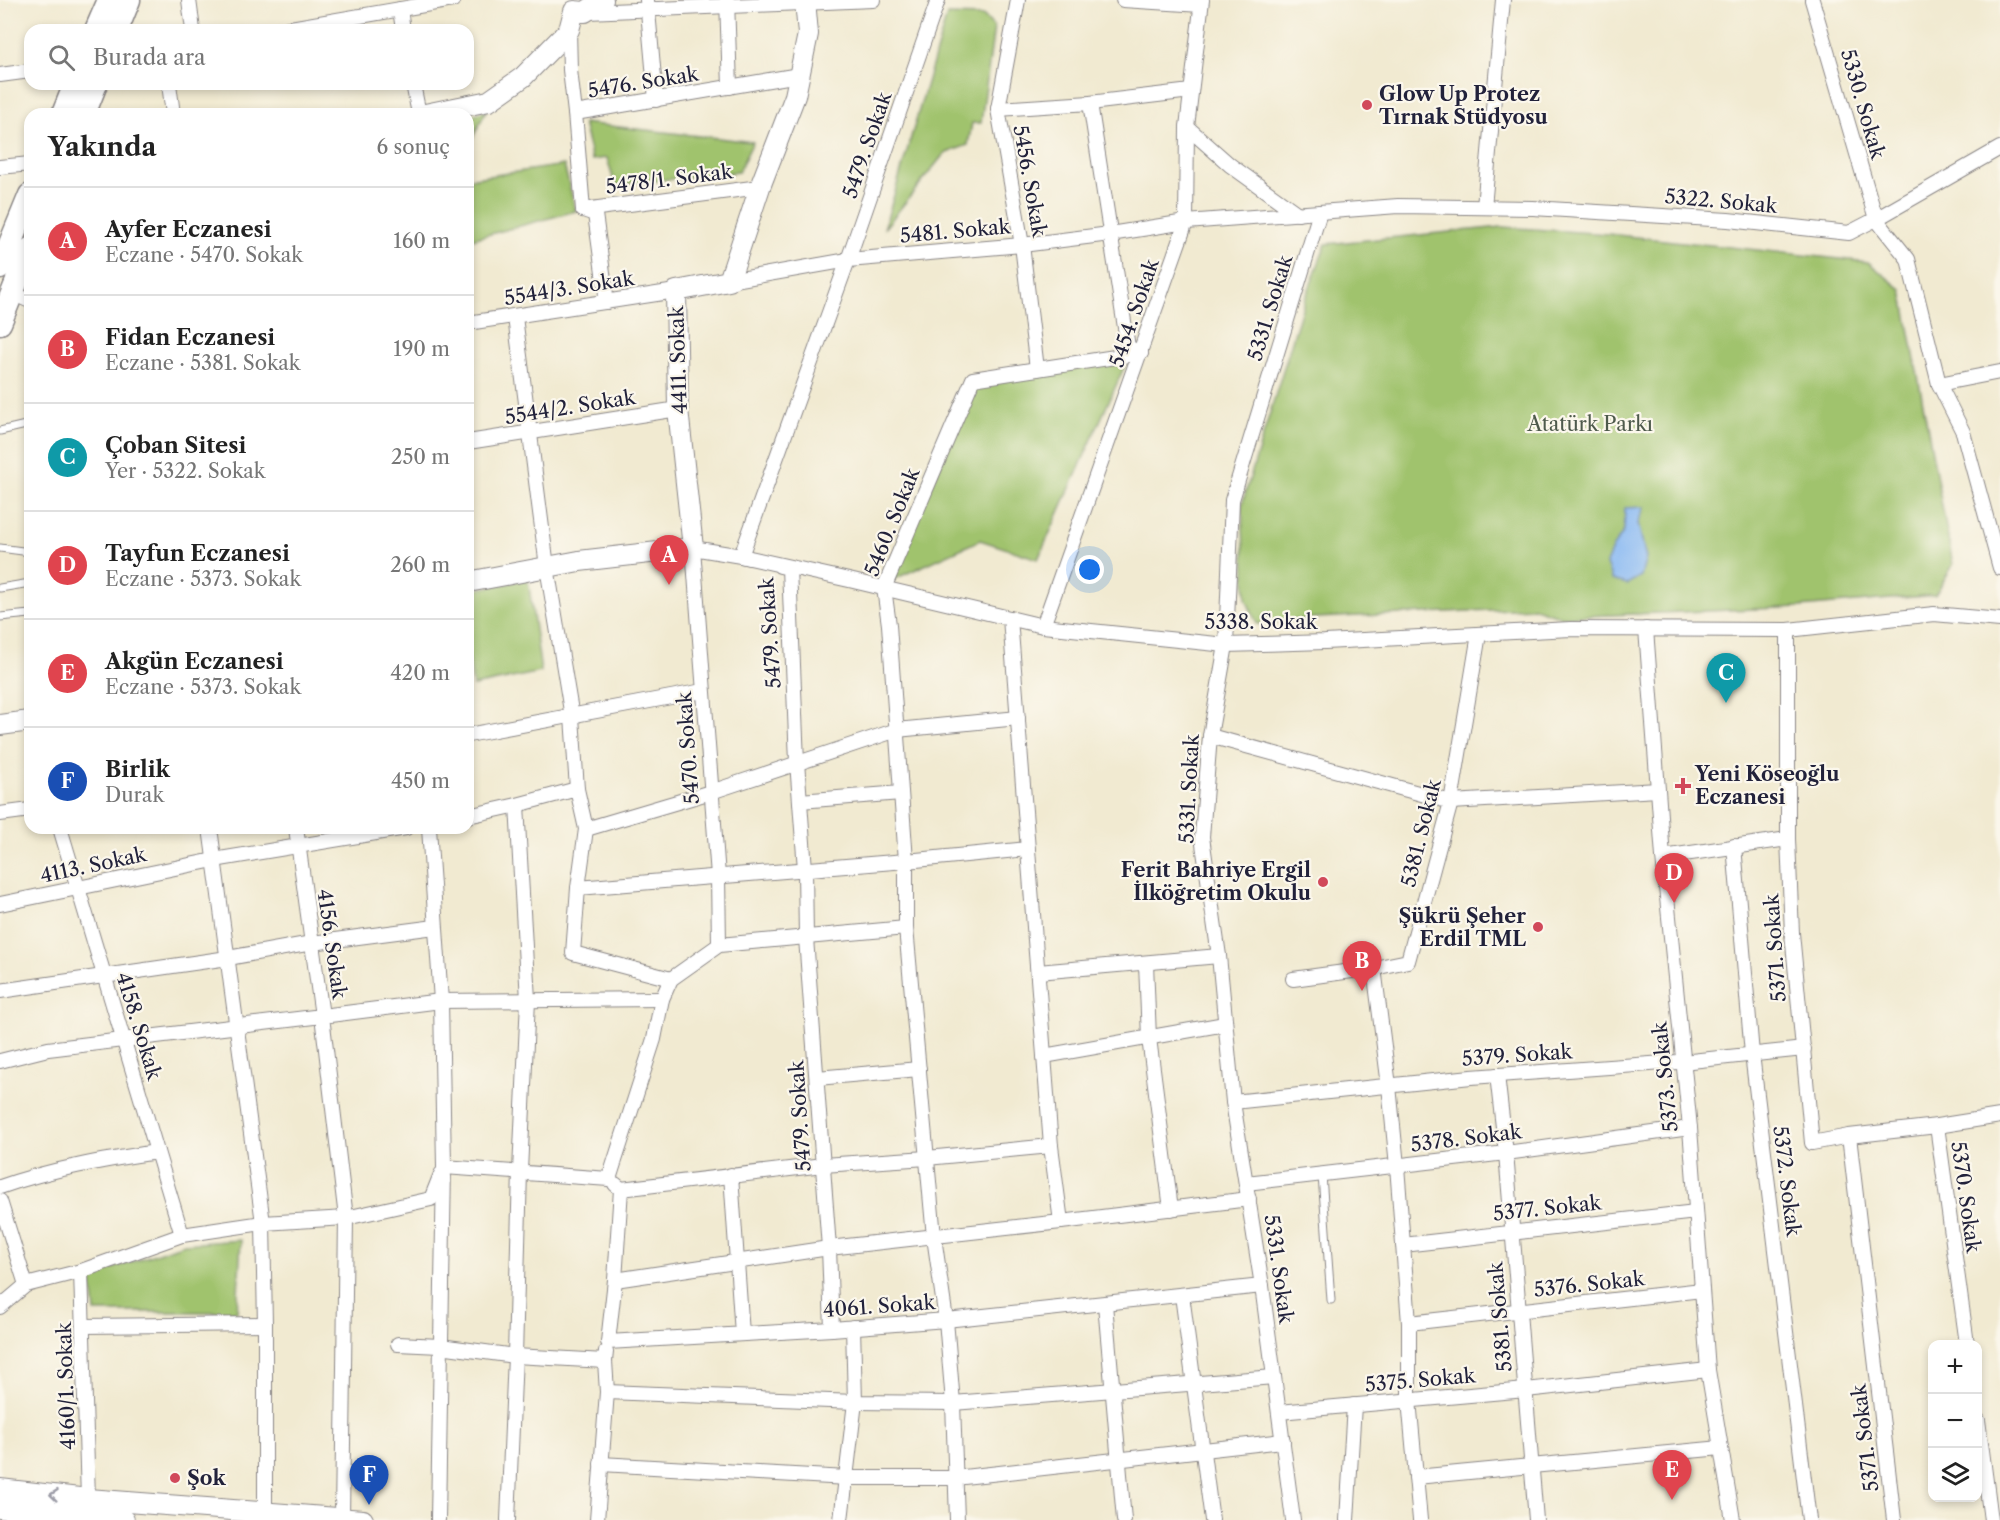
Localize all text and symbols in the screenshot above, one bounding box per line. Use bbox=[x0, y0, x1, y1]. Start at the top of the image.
search box bbox=[24, 24, 474, 90]
icon: search bbox=[45, 41, 78, 74]
text: Burada ara bbox=[93, 44, 206, 71]
street label: 5330. Sokak bbox=[1836, 46, 1891, 163]
street label: 5476. Sokak bbox=[586, 61, 701, 103]
place label: Glow Up Protez Tırnak Stüdyosu bbox=[1379, 82, 1548, 129]
street label: 5479. Sokak bbox=[838, 87, 897, 201]
marker: Glow Up Protez Tırnak Stüdyosu bbox=[1360, 98, 1374, 112]
street label: 5456. Sokak bbox=[1008, 123, 1052, 240]
text: Yakında bbox=[48, 131, 157, 163]
text: 6 sonuç bbox=[376, 135, 450, 159]
street label: 5478/1. Sokak bbox=[604, 159, 735, 199]
street label: 5322. Sokak bbox=[1664, 184, 1780, 218]
street label: 5481. Sokak bbox=[899, 214, 1013, 248]
text: Ayfer Eczanesi bbox=[105, 216, 272, 243]
text: A bbox=[60, 229, 75, 253]
text: 160 m bbox=[393, 229, 450, 253]
text: Eczane · 5470. Sokak bbox=[105, 243, 303, 267]
street label: 5331. Sokak bbox=[1243, 251, 1298, 364]
street label: 5454. Sokak bbox=[1104, 254, 1164, 370]
street label: 5544/3. Sokak bbox=[502, 266, 637, 310]
street label: 4411. Sokak bbox=[664, 304, 692, 414]
text: Fidan Eczanesi bbox=[105, 324, 275, 351]
text: B bbox=[60, 337, 75, 361]
text: 190 m bbox=[393, 337, 450, 361]
text: Eczane · 5381. Sokak bbox=[105, 351, 300, 375]
street label: 5544/2. Sokak bbox=[503, 385, 638, 429]
park label: Atatürk Parkı bbox=[1526, 412, 1653, 436]
text: Çoban Sitesi bbox=[105, 432, 246, 459]
text: C bbox=[59, 445, 76, 469]
text: 250 m bbox=[391, 445, 450, 469]
text: Yer · 5322. Sokak bbox=[105, 459, 265, 483]
street label: 5460. Sokak bbox=[859, 463, 925, 580]
pin: A bbox=[650, 536, 688, 585]
text: Tayfun Eczanesi bbox=[105, 540, 290, 567]
text: D bbox=[59, 553, 76, 577]
text: 260 m bbox=[390, 553, 450, 577]
your location bbox=[1075, 555, 1104, 584]
text: Eczane · 5373. Sokak bbox=[105, 567, 301, 591]
street label: 5479. Sokak bbox=[754, 575, 786, 689]
street label: 5338. Sokak bbox=[1205, 610, 1319, 634]
text: Akgün Eczanesi bbox=[105, 648, 284, 675]
pin: C bbox=[1706, 654, 1746, 703]
text: E bbox=[60, 661, 75, 685]
text: 420 m bbox=[390, 661, 450, 685]
text: Eczane · 5373. Sokak bbox=[105, 675, 301, 699]
street label: 5470. Sokak bbox=[672, 690, 704, 805]
street label: 5331. Sokak bbox=[1174, 732, 1204, 844]
text: Birlik bbox=[105, 756, 170, 783]
place label: Yeni Köseoğlu Eczanesi bbox=[1694, 762, 1839, 809]
text: F bbox=[61, 769, 74, 793]
text: 450 m bbox=[391, 769, 450, 793]
street label: 5381. Sokak bbox=[1396, 775, 1446, 889]
marker: Yeni Köseoğlu Eczanesi bbox=[1676, 779, 1690, 793]
text: Durak bbox=[105, 783, 164, 807]
street label: 4113. Sokak bbox=[38, 842, 149, 888]
pin: D bbox=[1654, 854, 1694, 903]
place label: Ferit Bahriye Ergil İlköğretim Okulu bbox=[1121, 858, 1311, 905]
marker: Ferit Bahriye Ergil İlköğretim Okulu bbox=[1316, 875, 1330, 889]
street label: 4156. Sokak bbox=[312, 888, 352, 1002]
street label: 5371. Sokak bbox=[1759, 892, 1791, 1003]
place label: Şükrü Şeher Erdil TML bbox=[1399, 904, 1526, 951]
marker: Şükrü Şeher Erdil TML bbox=[1531, 920, 1545, 934]
pin: B bbox=[1342, 942, 1382, 991]
street label: 4158. Sokak bbox=[111, 970, 167, 1084]
street label: 5373. Sokak bbox=[1647, 1019, 1683, 1133]
street label: 5379. Sokak bbox=[1461, 1039, 1574, 1071]
street label: 5479. Sokak bbox=[784, 1058, 816, 1172]
street label: 5378. Sokak bbox=[1409, 1119, 1524, 1157]
street label: 5372. Sokak bbox=[1768, 1124, 1806, 1239]
street label: 5370. Sokak bbox=[1946, 1140, 1986, 1256]
street label: 5377. Sokak bbox=[1492, 1190, 1604, 1226]
street label: 5331. Sokak bbox=[1260, 1213, 1299, 1326]
street label: 5381. Sokak bbox=[1483, 1260, 1517, 1373]
street label: 5376. Sokak bbox=[1533, 1266, 1647, 1302]
street label: 4061. Sokak bbox=[822, 1290, 937, 1322]
street label: 4160/1. Sokak bbox=[52, 1320, 80, 1450]
map controls bbox=[1928, 1340, 1982, 1502]
button: + bbox=[1928, 1340, 1982, 1394]
street label: 5375. Sokak bbox=[1364, 1363, 1478, 1397]
street label: 5371. Sokak bbox=[1846, 1381, 1884, 1493]
button: − bbox=[1928, 1394, 1982, 1448]
button: layers bbox=[1928, 1448, 1982, 1502]
pin: E bbox=[1652, 1450, 1692, 1500]
pin: F bbox=[350, 1456, 388, 1505]
place label: Şok bbox=[187, 1466, 227, 1490]
marker: Şok bbox=[168, 1471, 182, 1485]
one-way arrow bbox=[49, 1489, 58, 1502]

